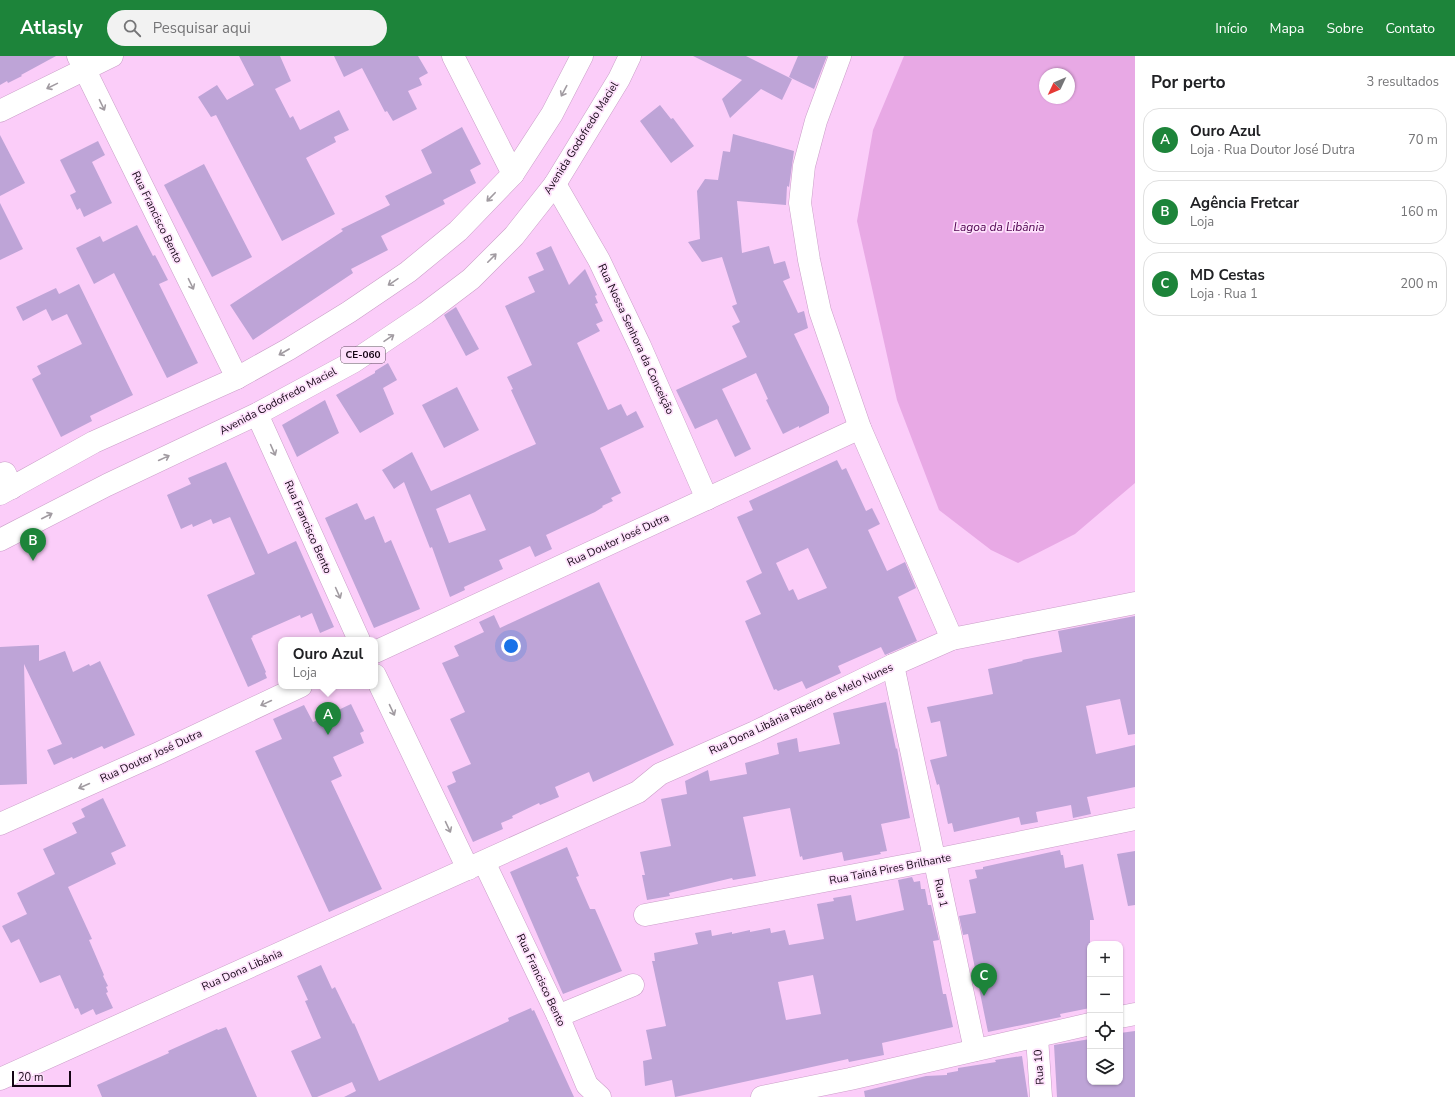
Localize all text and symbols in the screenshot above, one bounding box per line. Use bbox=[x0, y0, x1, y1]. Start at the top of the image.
search box bbox=[107, 10, 387, 46]
text: Atlasly bbox=[20, 15, 83, 41]
icon: search bbox=[121, 17, 143, 39]
text: Pesquisar aqui bbox=[153, 18, 251, 38]
text: Início bbox=[1215, 19, 1247, 38]
text: Mapa bbox=[1269, 19, 1304, 38]
text: Sobre bbox=[1326, 19, 1363, 38]
text: Contato bbox=[1385, 19, 1435, 38]
north arrow bbox=[1039, 68, 1075, 104]
text: Por perto bbox=[1151, 71, 1226, 94]
text: 3 resultados bbox=[1367, 73, 1439, 91]
street label: Avenida Godofredo Maciel bbox=[540, 78, 622, 197]
one-way arrow bbox=[47, 83, 59, 90]
one-way arrow bbox=[560, 84, 568, 96]
one-way arrow bbox=[99, 99, 106, 111]
text: Ouro Azul bbox=[1190, 121, 1261, 141]
text: A bbox=[1160, 131, 1170, 149]
text: 70 m bbox=[1408, 131, 1438, 149]
text: Loja · Rua Doutor José Dutra bbox=[1190, 141, 1355, 159]
street label: Rua Francisco Bento bbox=[128, 169, 186, 265]
one-way arrow bbox=[486, 192, 496, 202]
text: Agência Fretcar bbox=[1190, 193, 1299, 213]
text: B bbox=[1161, 203, 1169, 221]
text: 160 m bbox=[1400, 203, 1438, 221]
text: Loja bbox=[1190, 213, 1214, 231]
water label: Lagoa da Libânia bbox=[953, 219, 1045, 235]
one-way arrow bbox=[487, 254, 497, 263]
street label: Rua Nossa Senhora da Conceição bbox=[594, 261, 678, 417]
text: MD Cestas bbox=[1190, 265, 1265, 285]
text: C bbox=[1161, 275, 1169, 293]
text: 200 m bbox=[1400, 275, 1438, 293]
one-way arrow bbox=[188, 278, 195, 290]
one-way arrow bbox=[388, 278, 399, 286]
text: Loja · Rua 1 bbox=[1190, 285, 1258, 303]
one-way arrow bbox=[383, 334, 394, 342]
road number: CE-060 bbox=[341, 347, 385, 363]
one-way arrow bbox=[278, 349, 290, 357]
street label: Avenida Godofredo Maciel bbox=[217, 363, 340, 438]
one-way arrow bbox=[270, 443, 277, 455]
one-way arrow bbox=[157, 454, 169, 461]
street label: Rua Francisco Bento bbox=[281, 478, 335, 576]
street label: Rua Doutor José Dutra bbox=[565, 510, 672, 570]
one-way arrow bbox=[41, 512, 53, 519]
pin: B bbox=[20, 528, 46, 561]
one-way arrow bbox=[335, 587, 342, 599]
your location bbox=[501, 636, 521, 656]
popup bbox=[278, 637, 378, 689]
text: Ouro Azul bbox=[293, 644, 363, 664]
street label: Rua Dona Libânia Ribeiro de Melo Nunes bbox=[707, 660, 895, 758]
text: Loja bbox=[293, 664, 317, 682]
one-way arrow bbox=[260, 699, 272, 707]
pin: A bbox=[315, 702, 341, 735]
one-way arrow bbox=[389, 703, 396, 715]
street label: Rua Doutor José Dutra bbox=[98, 726, 205, 786]
one-way arrow bbox=[79, 783, 91, 790]
one-way arrow bbox=[445, 821, 452, 833]
street label: Rua Tainá Pires Brilhante bbox=[828, 850, 952, 888]
street label: Rua 1 bbox=[931, 877, 951, 909]
street label: Rua Francisco Bento bbox=[513, 931, 569, 1029]
map controls bbox=[1087, 941, 1123, 1085]
button: + bbox=[1087, 941, 1123, 977]
street label: Rua Dona Libânia bbox=[199, 945, 285, 995]
pin: C bbox=[971, 963, 997, 996]
button: − bbox=[1087, 977, 1123, 1013]
button: locate bbox=[1087, 1013, 1123, 1049]
street label: Rua 10 bbox=[1030, 1048, 1048, 1085]
button: layers bbox=[1087, 1049, 1123, 1085]
scale bar bbox=[12, 1069, 71, 1088]
text: 20 m bbox=[18, 1070, 43, 1085]

